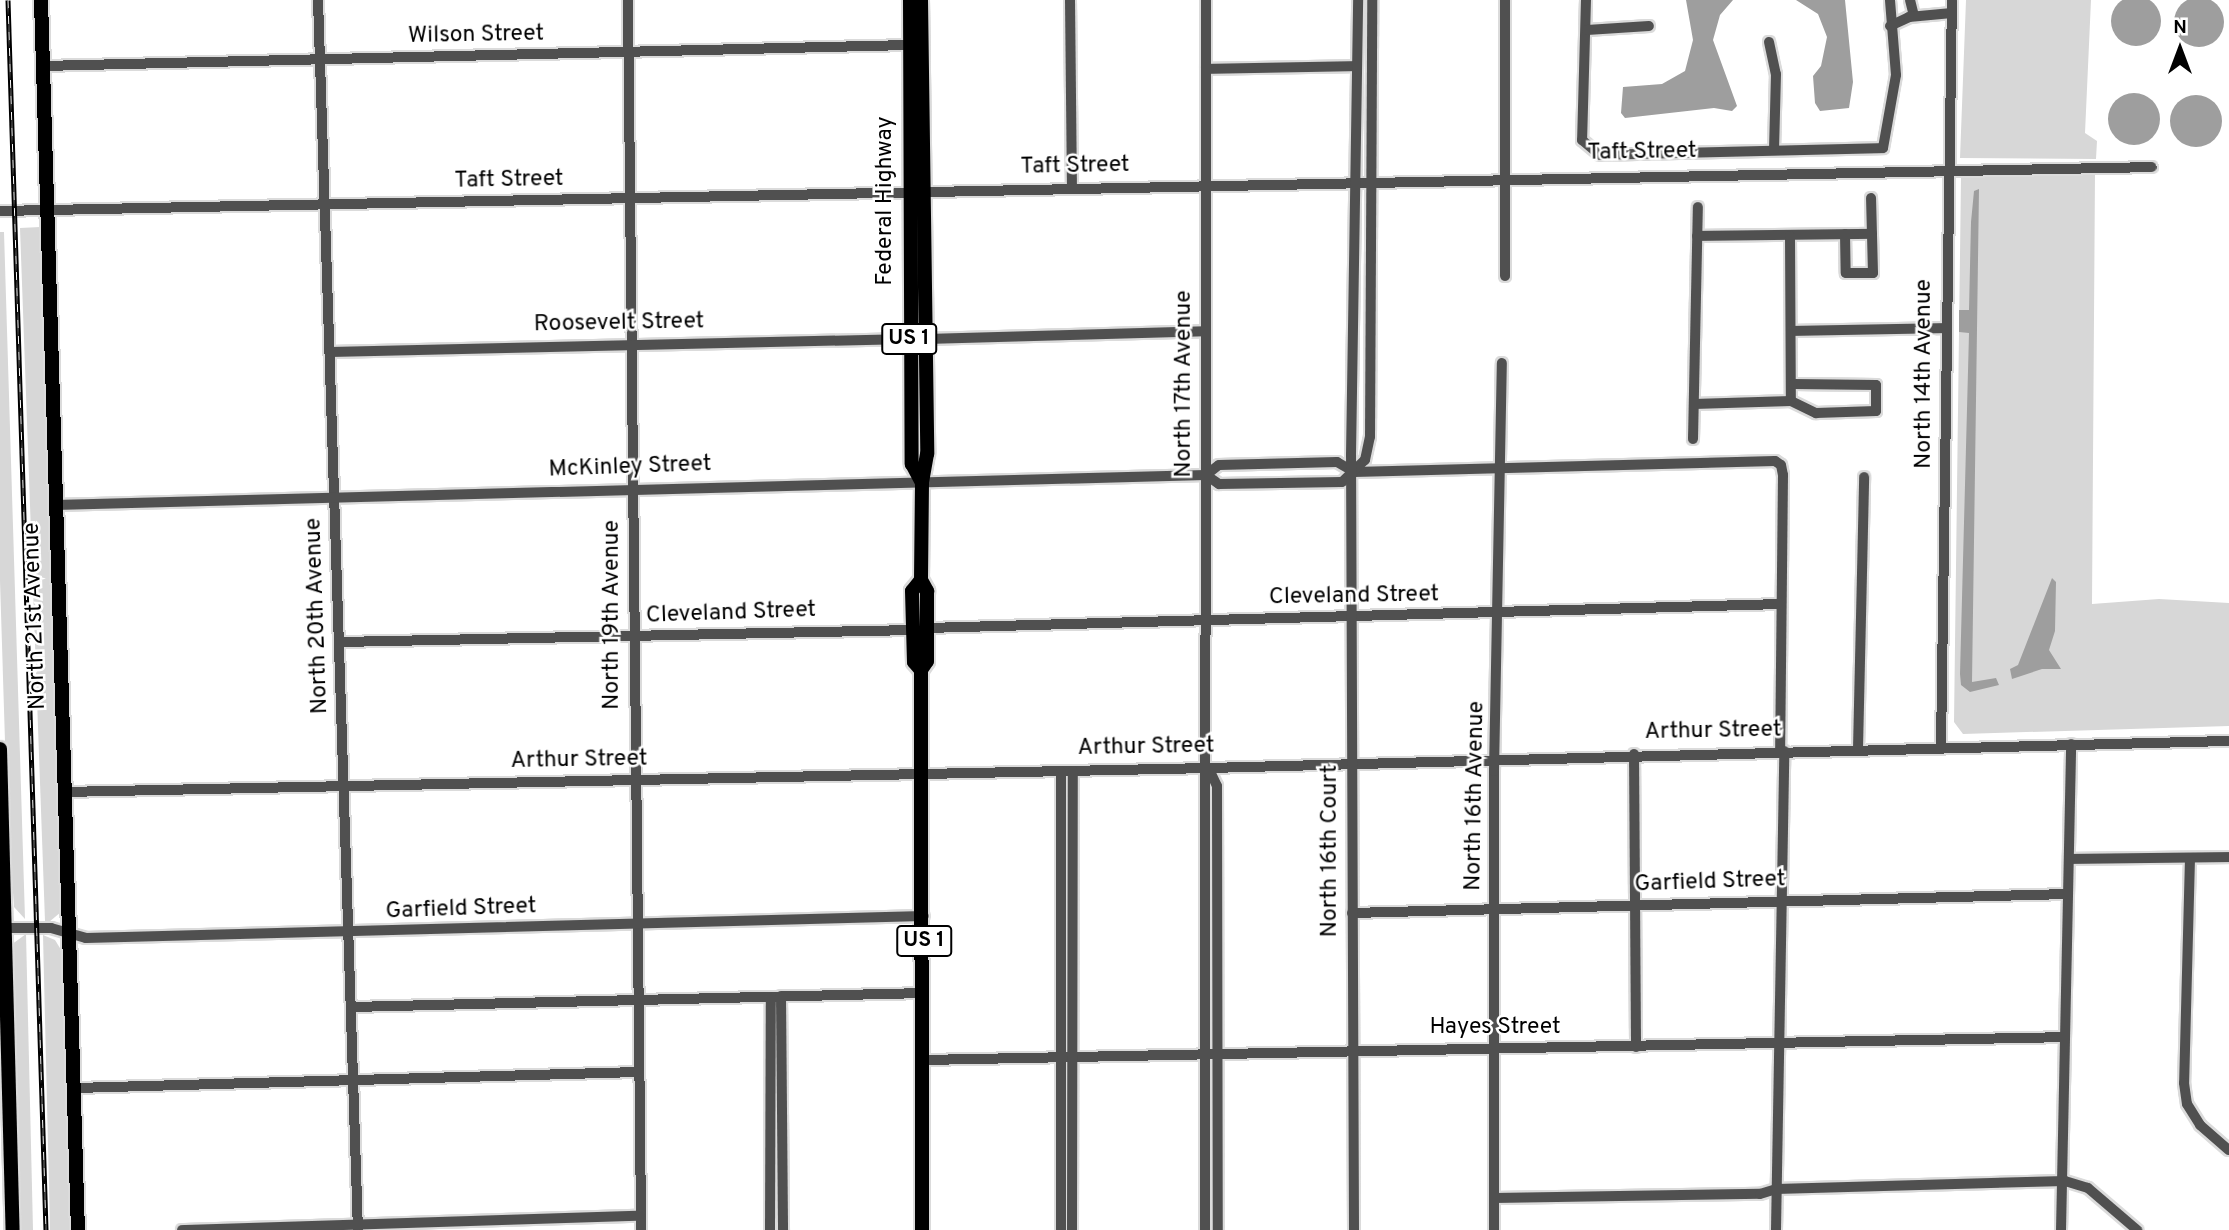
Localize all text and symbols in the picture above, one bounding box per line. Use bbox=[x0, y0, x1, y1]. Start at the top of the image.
north arrow bbox=[2145, 14, 2215, 84]
text: N bbox=[2173, 16, 2187, 40]
street label: Wilson Street bbox=[408, 21, 544, 51]
street label: Federal Highway bbox=[872, 116, 900, 286]
street label: Taft Street bbox=[1587, 138, 1697, 168]
street label: Taft Street bbox=[1020, 152, 1130, 182]
street label: Taft Street bbox=[454, 166, 564, 196]
street label: North 14th Avenue bbox=[1911, 279, 1939, 469]
street label: North 17th Avenue bbox=[1171, 290, 1199, 478]
street label: Roosevelt Street bbox=[534, 309, 704, 339]
road number: US 1 bbox=[881, 322, 937, 356]
street label: McKinley Street bbox=[548, 451, 712, 485]
street label: North 20th Avenue bbox=[301, 517, 335, 715]
street label: North 19th Avenue bbox=[599, 520, 627, 710]
street label: North 21st Avenue bbox=[19, 521, 53, 711]
street label: Cleveland Street bbox=[1269, 582, 1439, 612]
street label: Cleveland Street bbox=[645, 597, 817, 631]
street label: North 16th Avenue bbox=[1461, 700, 1491, 892]
street label: Arthur Street bbox=[1644, 717, 1782, 747]
street label: Arthur Street bbox=[1077, 733, 1215, 763]
street label: Arthur Street bbox=[510, 746, 648, 776]
street label: North 16th Court bbox=[1317, 765, 1345, 937]
street label: Garfield Street bbox=[1634, 867, 1786, 899]
street label: Garfield Street bbox=[385, 894, 537, 926]
road number: US 1 bbox=[896, 923, 952, 958]
street label: Hayes Street bbox=[1429, 1014, 1561, 1042]

